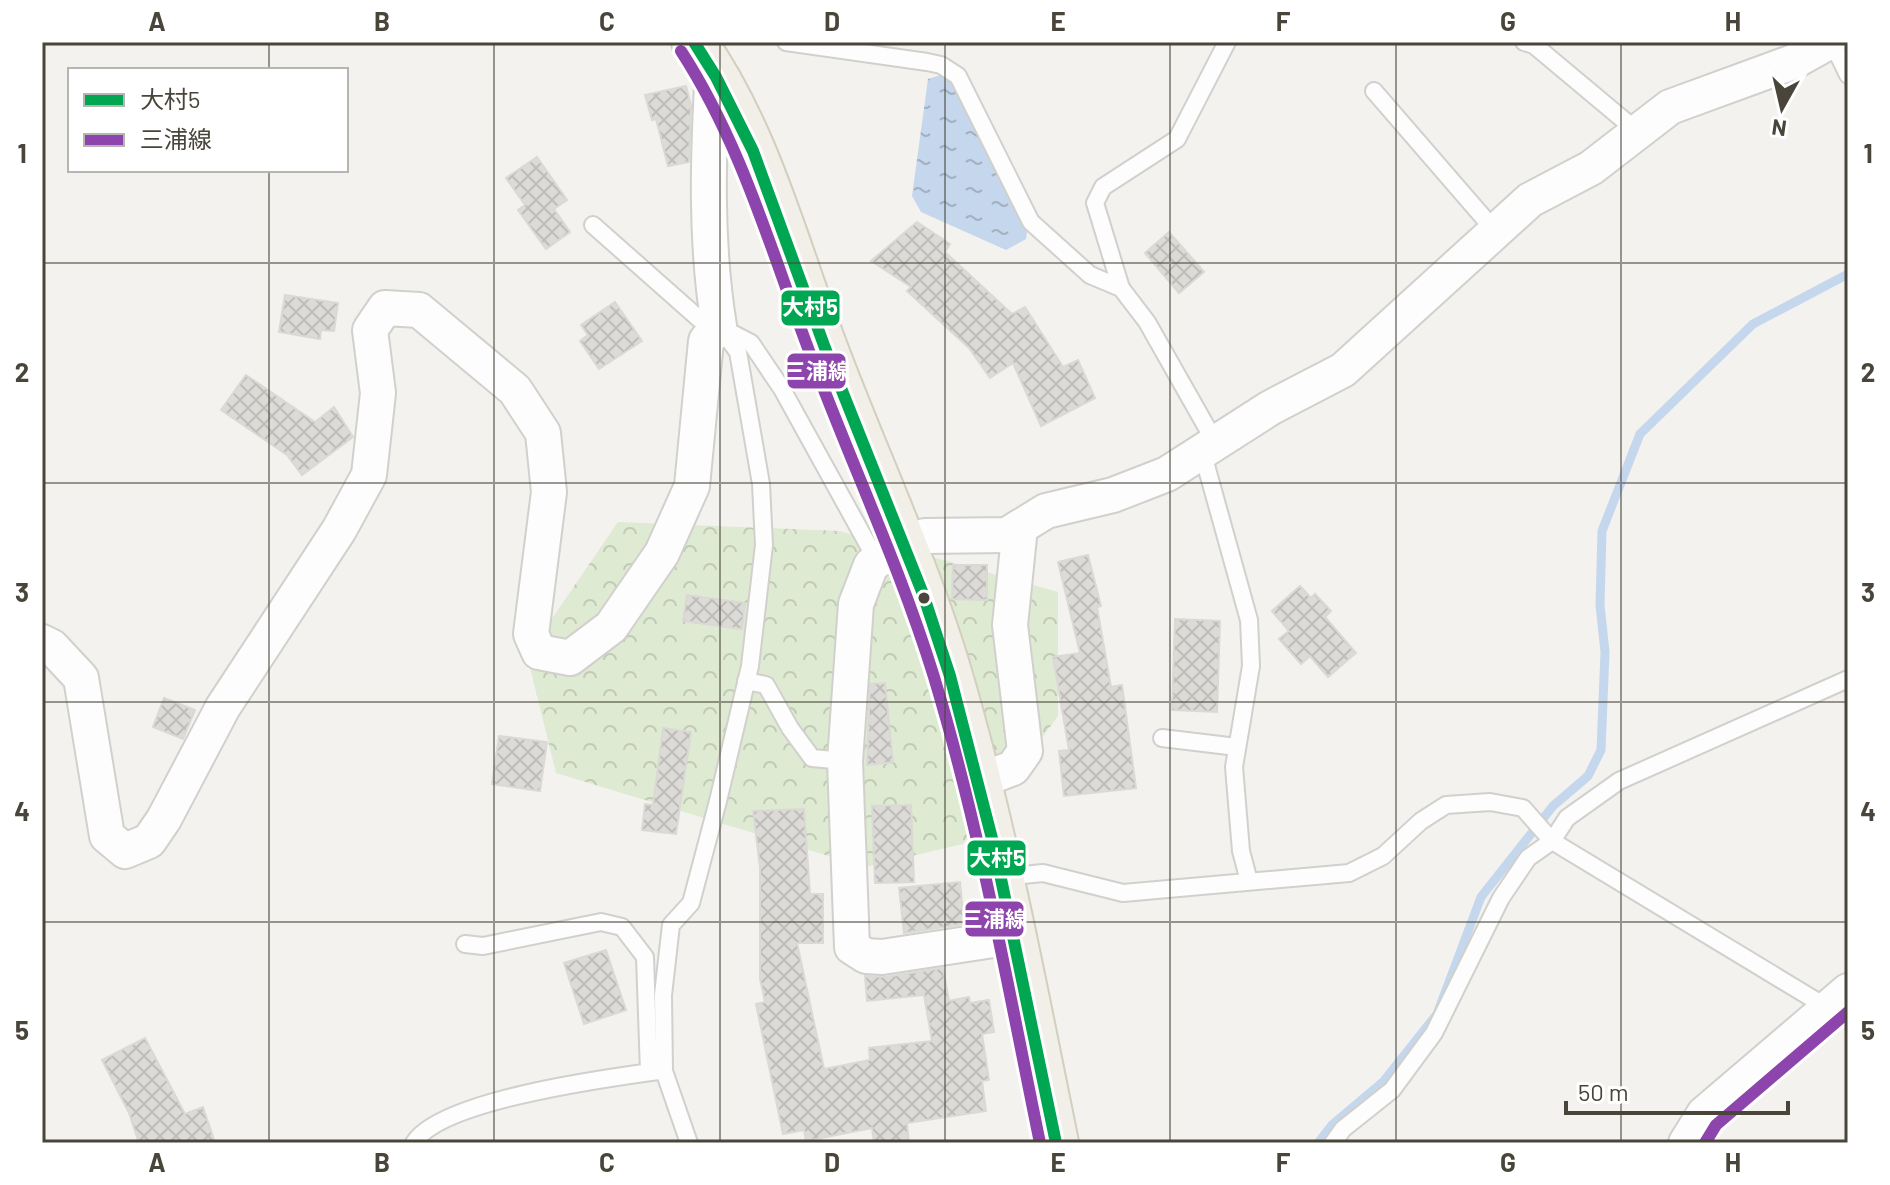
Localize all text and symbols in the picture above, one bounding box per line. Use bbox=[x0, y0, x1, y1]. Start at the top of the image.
text: A bbox=[148, 5, 166, 36]
text: B bbox=[374, 5, 390, 36]
text: C bbox=[599, 5, 615, 36]
text: D bbox=[824, 5, 840, 36]
text: E bbox=[1050, 5, 1066, 36]
text: F bbox=[1276, 5, 1291, 36]
text: G bbox=[1500, 5, 1516, 36]
text: H bbox=[1725, 5, 1741, 36]
legend bbox=[68, 68, 348, 172]
north arrow bbox=[1742, 68, 1822, 148]
text: 大村5 bbox=[140, 84, 200, 113]
text: N bbox=[1770, 115, 1788, 143]
text: 三浦線 bbox=[140, 124, 212, 153]
text: 1 bbox=[17, 137, 27, 168]
text: 1 bbox=[1863, 137, 1873, 168]
line badge: 大村5 bbox=[780, 289, 841, 327]
text: 大村5 bbox=[782, 293, 838, 319]
line badge: 三浦線 bbox=[786, 352, 847, 390]
text: 2 bbox=[15, 356, 29, 387]
text: 2 bbox=[1861, 356, 1875, 387]
text: 三浦線 bbox=[784, 357, 850, 383]
text: 3 bbox=[15, 576, 29, 607]
text: 3 bbox=[1861, 576, 1875, 607]
unlabelled marker bbox=[916, 590, 932, 606]
text: 4 bbox=[14, 795, 30, 826]
text: 4 bbox=[1860, 795, 1876, 826]
line badge: 大村5 bbox=[966, 839, 1027, 877]
text: 大村5 bbox=[969, 844, 1025, 870]
line badge: 三浦線 bbox=[964, 900, 1025, 938]
text: 三浦線 bbox=[961, 905, 1027, 931]
text: 5 bbox=[15, 1014, 29, 1045]
text: 5 bbox=[1861, 1014, 1875, 1045]
scale bar bbox=[1566, 1065, 1788, 1115]
text: 50 m bbox=[1578, 1077, 1629, 1106]
text: A bbox=[148, 1146, 166, 1177]
text: B bbox=[374, 1146, 390, 1177]
text: C bbox=[599, 1146, 615, 1177]
text: D bbox=[824, 1146, 840, 1177]
text: E bbox=[1050, 1146, 1066, 1177]
text: F bbox=[1276, 1146, 1291, 1177]
text: G bbox=[1500, 1146, 1516, 1177]
text: H bbox=[1725, 1146, 1741, 1177]

